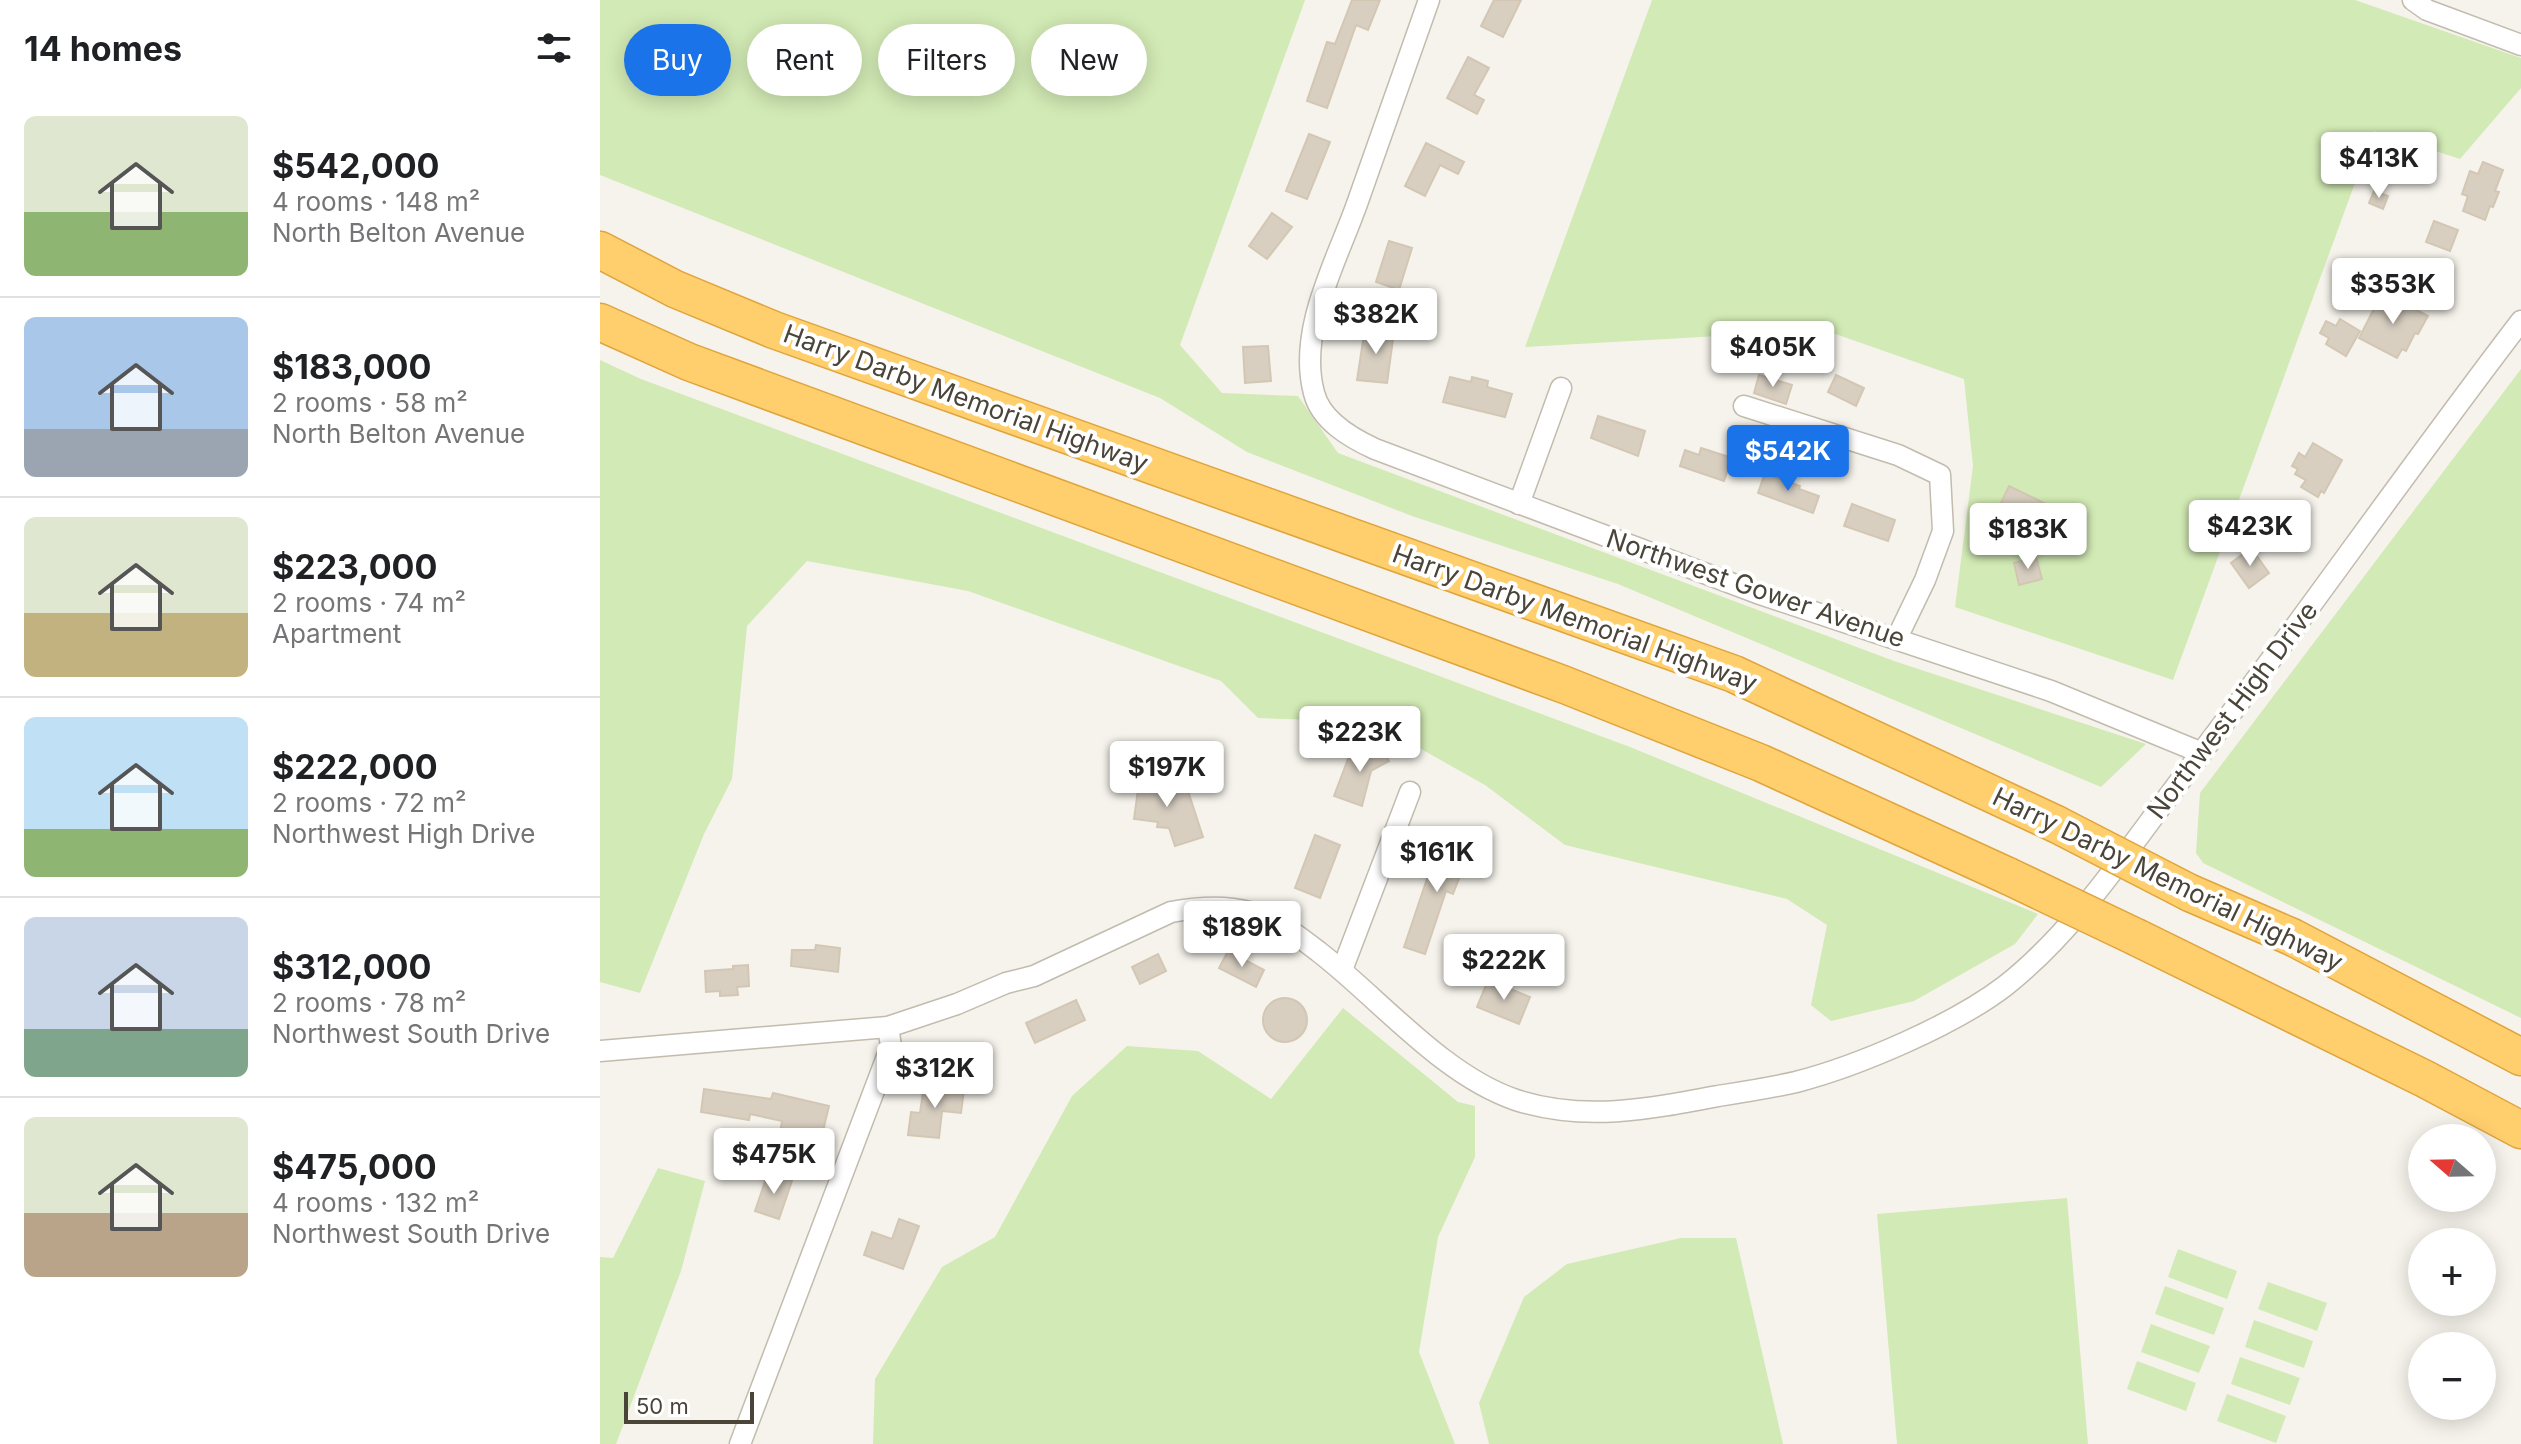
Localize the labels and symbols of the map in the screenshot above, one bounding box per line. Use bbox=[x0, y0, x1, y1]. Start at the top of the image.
pin: $413K bbox=[2323, 132, 2435, 200]
pin: $353K bbox=[2337, 258, 2449, 326]
pin: $382K bbox=[1320, 288, 1432, 356]
street label: Harry Darby Memorial Highway bbox=[779, 317, 1153, 479]
pin: $405K bbox=[1717, 321, 1829, 389]
pin: $542K bbox=[1732, 425, 1844, 493]
pin: $423K bbox=[2194, 500, 2306, 568]
pin: $183K bbox=[1972, 503, 2084, 571]
street label: Northwest Gower Avenue bbox=[1603, 522, 1909, 654]
street label: Harry Darby Memorial Highway bbox=[1388, 537, 1762, 699]
street label: Northwest High Drive bbox=[2140, 595, 2324, 825]
pin: $223K bbox=[1304, 706, 1416, 774]
pin: $197K bbox=[1111, 741, 1223, 809]
street label: Harry Darby Memorial Highway bbox=[1988, 780, 2348, 978]
pin: $161K bbox=[1381, 826, 1493, 894]
pin: $189K bbox=[1186, 901, 1298, 969]
pin: $222K bbox=[1448, 934, 1560, 1002]
pin: $312K bbox=[879, 1042, 991, 1110]
north arrow bbox=[2408, 1124, 2496, 1212]
pin: $475K bbox=[718, 1128, 830, 1196]
scale bar bbox=[624, 1388, 754, 1424]

